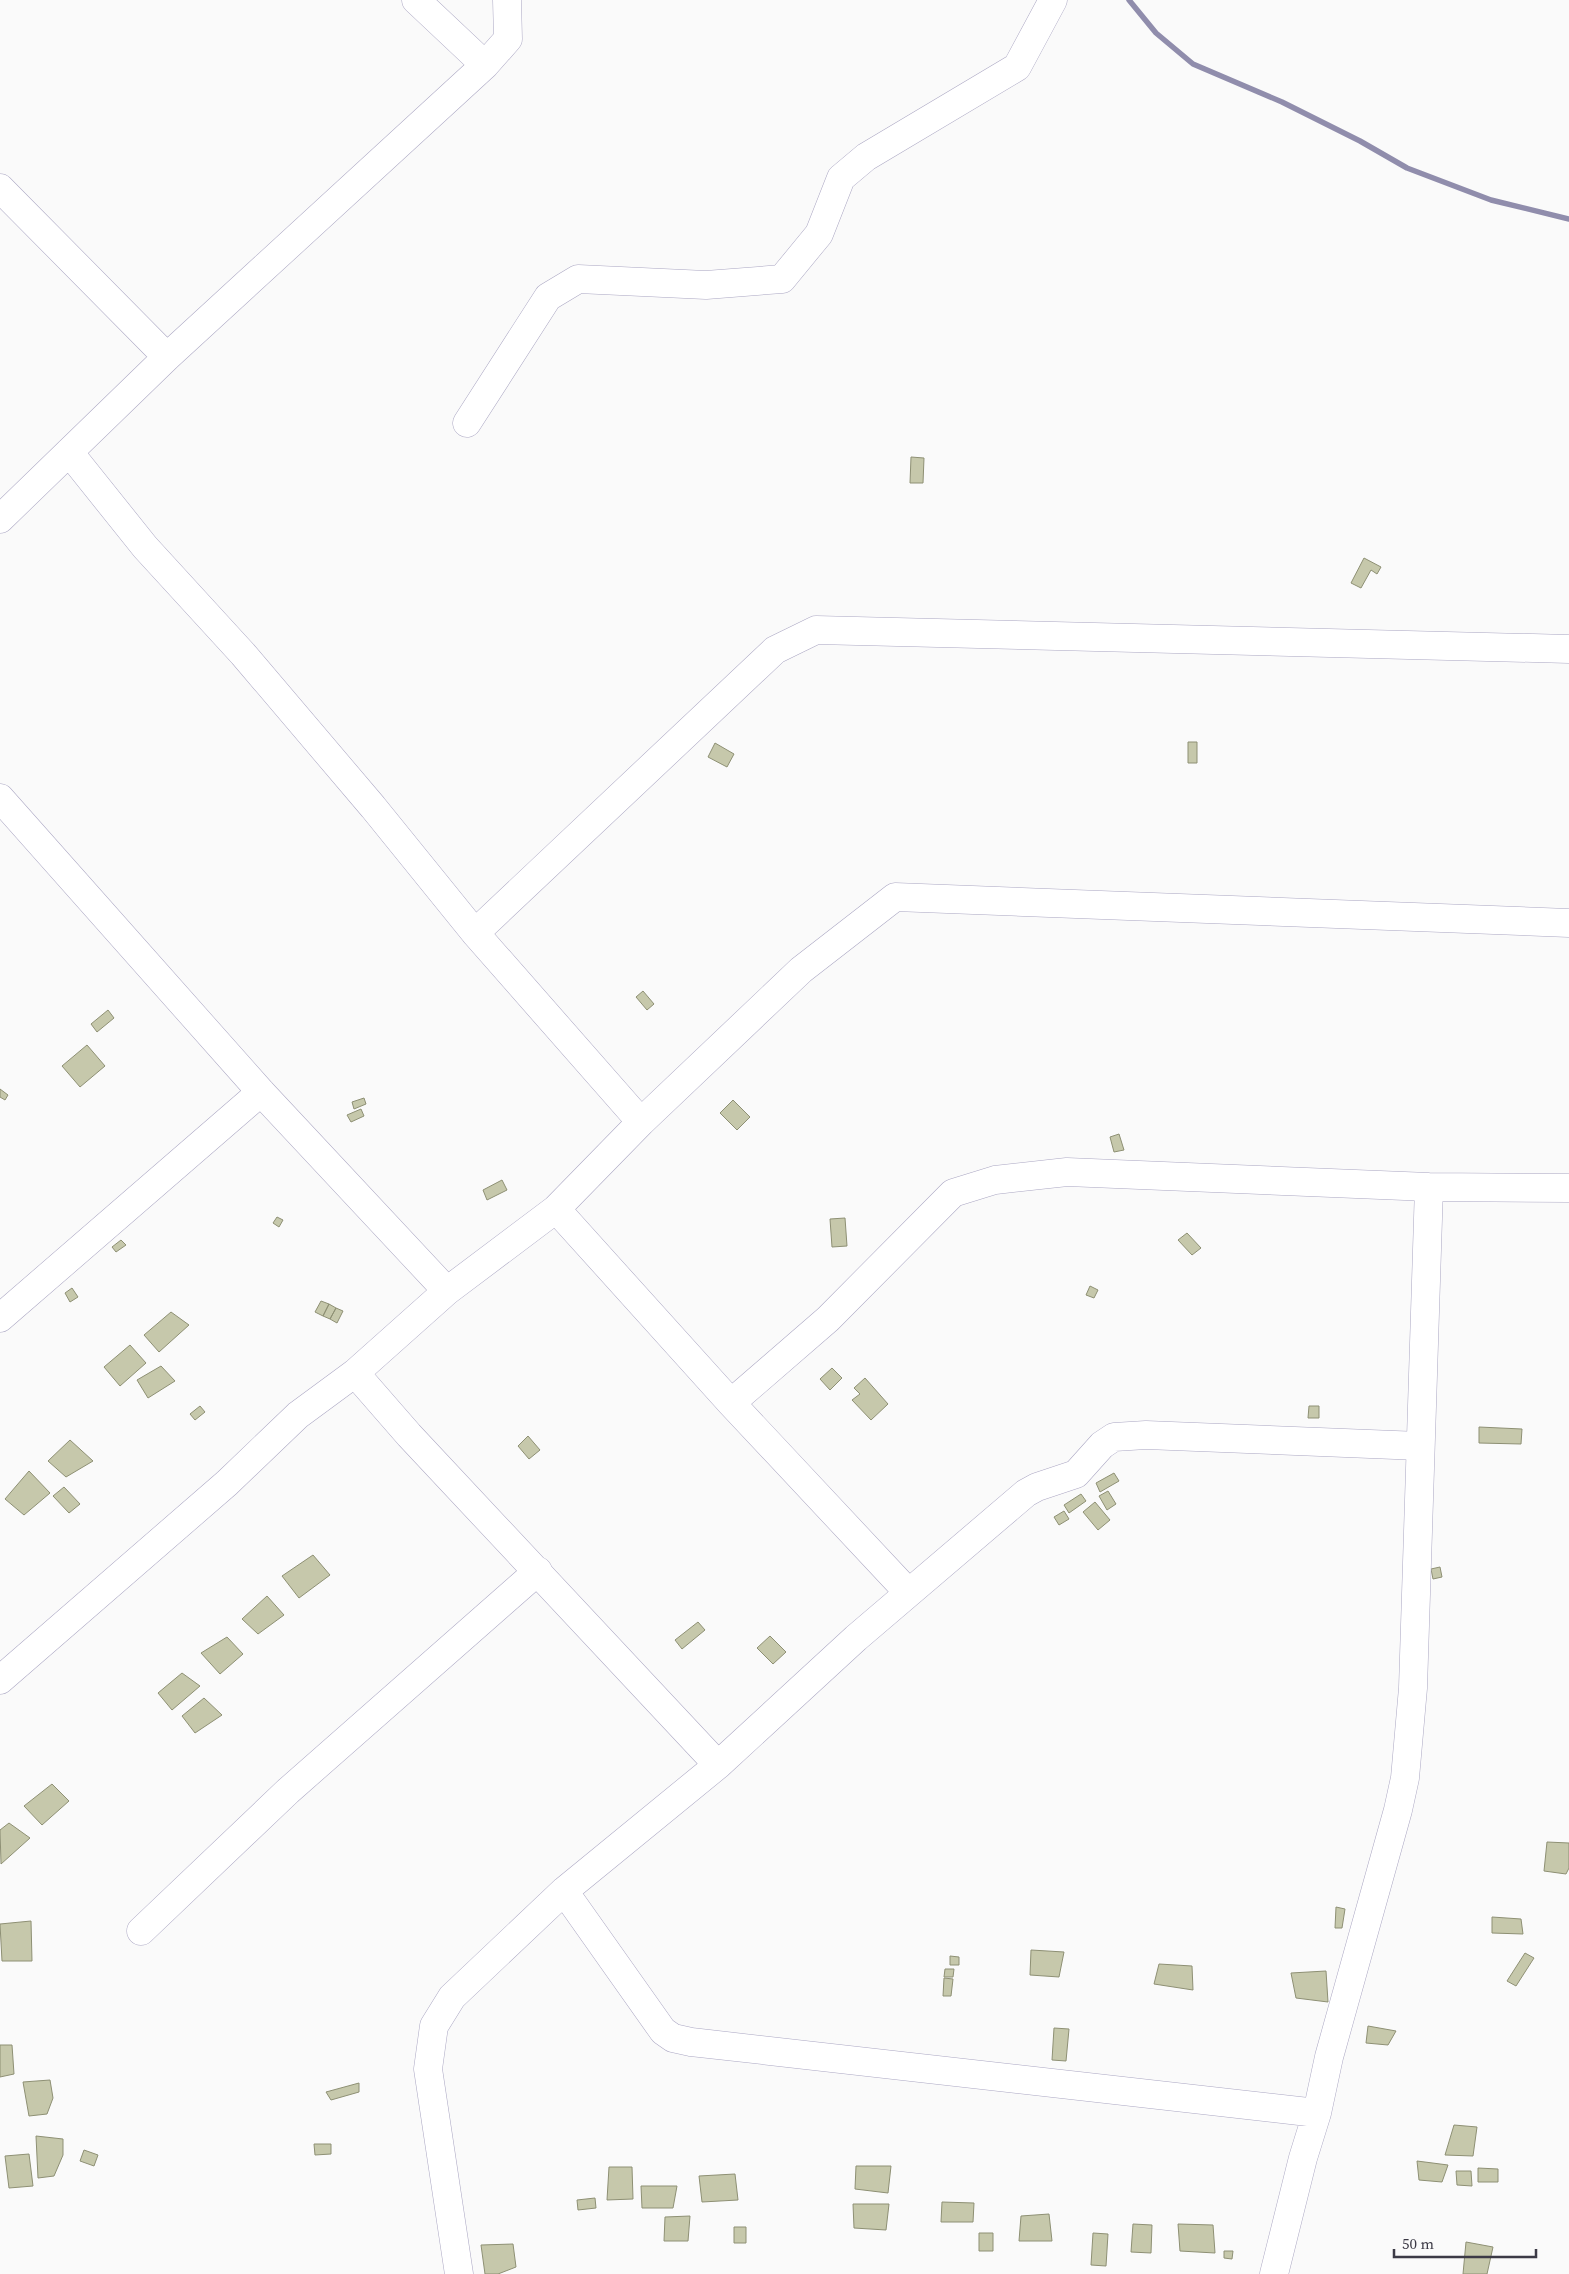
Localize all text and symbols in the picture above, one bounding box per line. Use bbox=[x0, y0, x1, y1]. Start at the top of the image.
scale bar bbox=[1394, 2226, 1536, 2258]
text: 50 m bbox=[1402, 2233, 1434, 2254]

